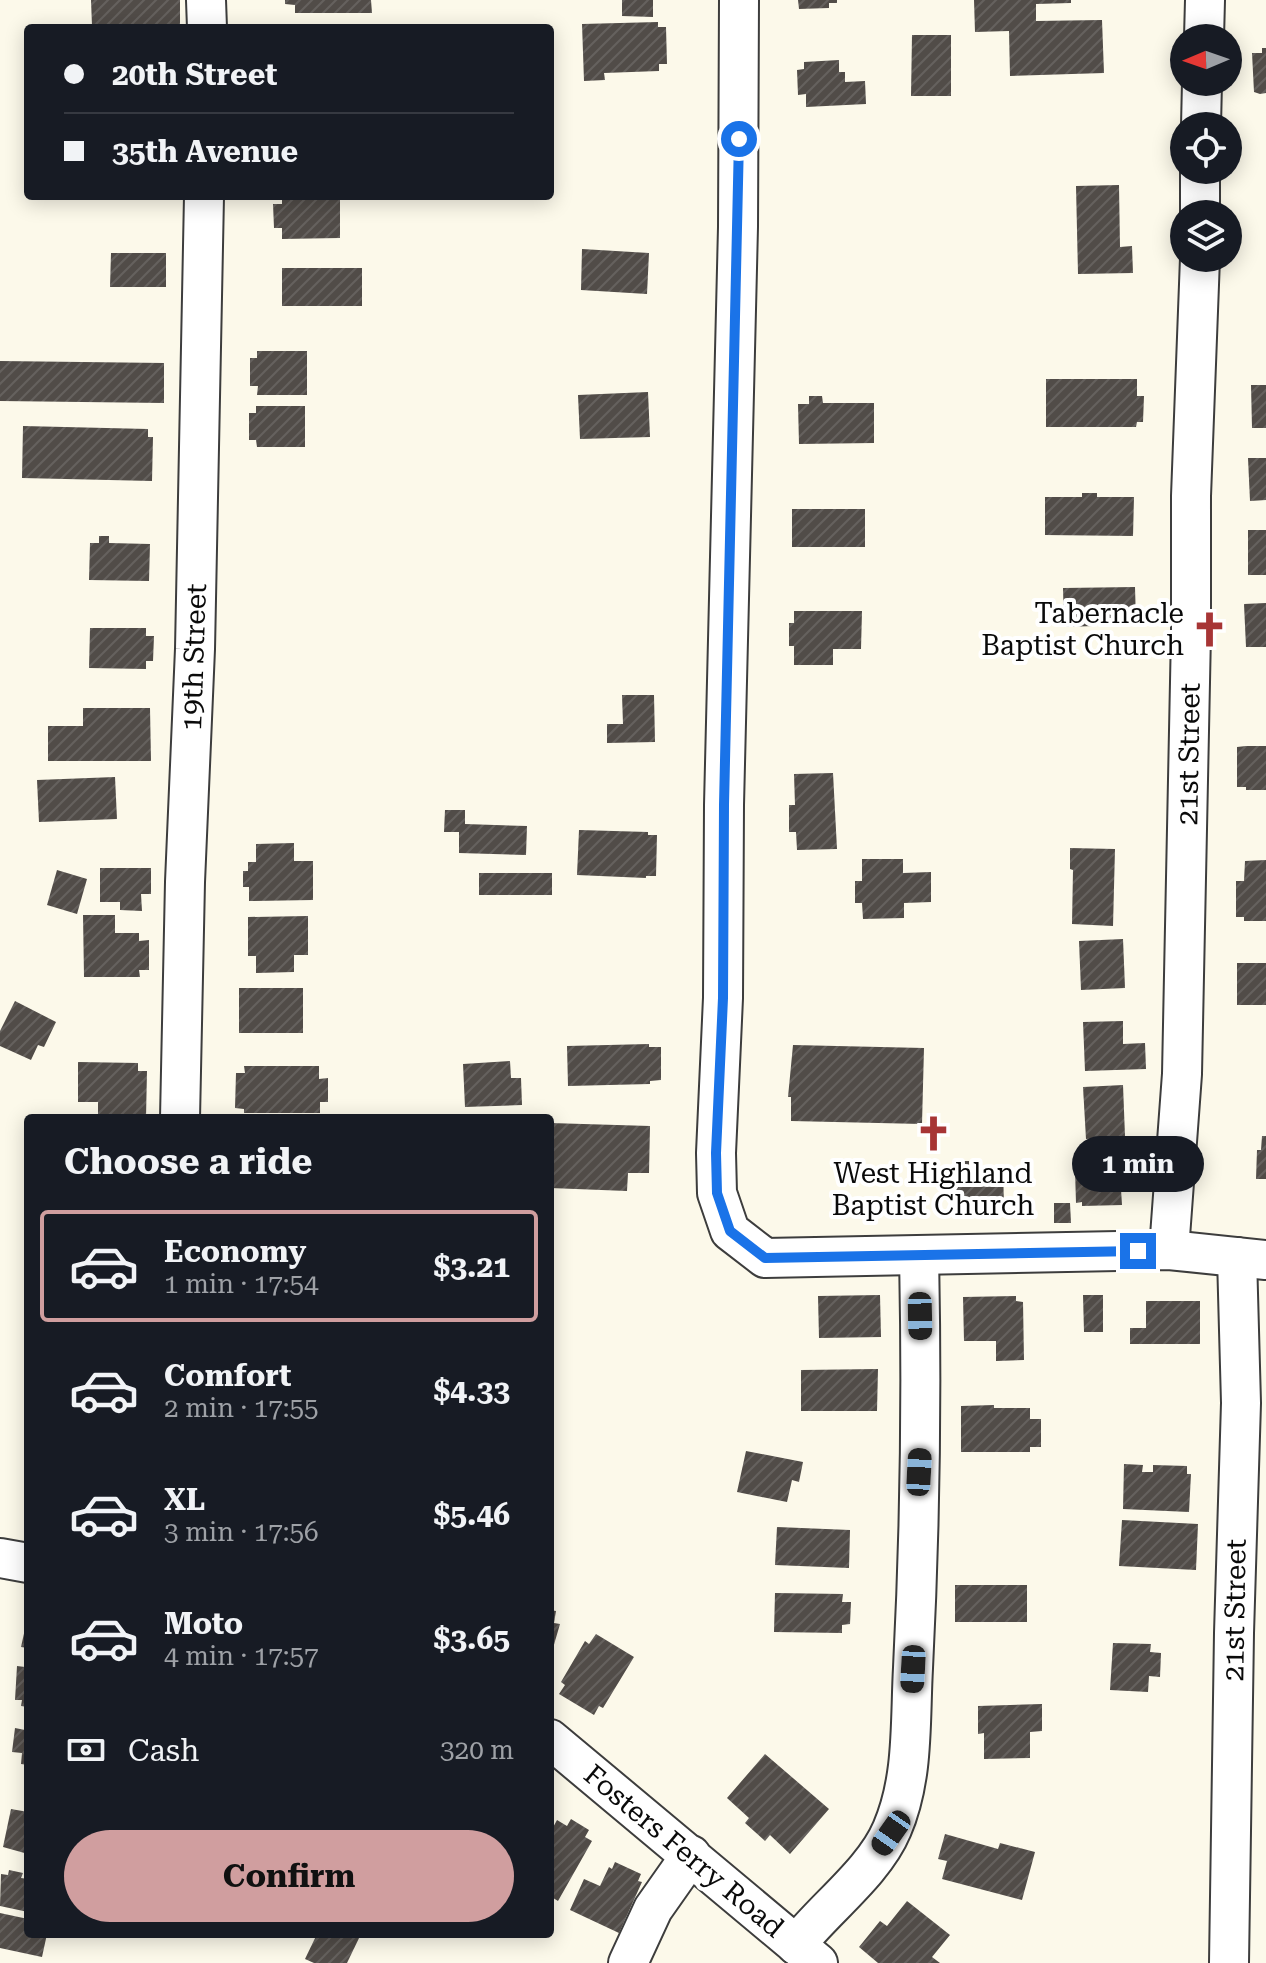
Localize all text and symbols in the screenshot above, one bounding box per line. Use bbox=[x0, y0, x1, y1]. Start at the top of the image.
north arrow bbox=[1170, 24, 1242, 96]
map controls bbox=[1170, 24, 1242, 272]
text: 20th Street bbox=[112, 57, 277, 92]
button: locate bbox=[1170, 112, 1242, 184]
route start bbox=[721, 121, 757, 157]
text: 35th Avenue bbox=[112, 134, 298, 169]
button: layers bbox=[1170, 200, 1242, 272]
street label: 19th Street bbox=[175, 583, 213, 731]
place label: Tabernacle Baptist Church bbox=[981, 597, 1184, 662]
church icon: Tabernacle Baptist Church bbox=[1191, 610, 1229, 648]
street label: 21st Street bbox=[1171, 682, 1207, 826]
church icon: West Highland Baptist Church bbox=[914, 1114, 952, 1152]
callout: 1 min bbox=[1072, 1135, 1204, 1191]
text: Choose a ride bbox=[64, 1141, 312, 1183]
text: 1 min bbox=[1102, 1149, 1174, 1179]
place label: West Highland Baptist Church bbox=[832, 1157, 1034, 1222]
icon: car bbox=[68, 1230, 140, 1302]
route end bbox=[1120, 1233, 1156, 1269]
text: Economy bbox=[164, 1234, 306, 1269]
text: $3.21 bbox=[433, 1249, 510, 1284]
text: 1 min · 17:54 bbox=[164, 1269, 319, 1299]
car bbox=[908, 1292, 932, 1340]
icon: car bbox=[68, 1354, 140, 1426]
text: Comfort bbox=[164, 1358, 291, 1393]
text: $4.33 bbox=[433, 1373, 510, 1408]
text: 2 min · 17:55 bbox=[164, 1393, 319, 1423]
car bbox=[906, 1447, 932, 1497]
icon: car bbox=[68, 1478, 140, 1550]
text: XL bbox=[164, 1482, 205, 1517]
text: $5.46 bbox=[433, 1497, 510, 1532]
text: 3 min · 17:56 bbox=[164, 1517, 319, 1547]
street label: 21st Street bbox=[1217, 1538, 1253, 1682]
icon: car bbox=[68, 1602, 140, 1674]
text: Moto bbox=[164, 1606, 243, 1641]
text: $3.65 bbox=[433, 1621, 510, 1656]
text: 4 min · 17:57 bbox=[164, 1641, 319, 1671]
car bbox=[900, 1644, 926, 1694]
icon: cash bbox=[64, 1728, 108, 1772]
text: Cash bbox=[128, 1733, 199, 1768]
text: 320 m bbox=[440, 1735, 514, 1765]
street label: Fosters Ferry Road bbox=[577, 1758, 791, 1944]
car bbox=[867, 1806, 915, 1860]
button: Confirm bbox=[64, 1830, 514, 1922]

